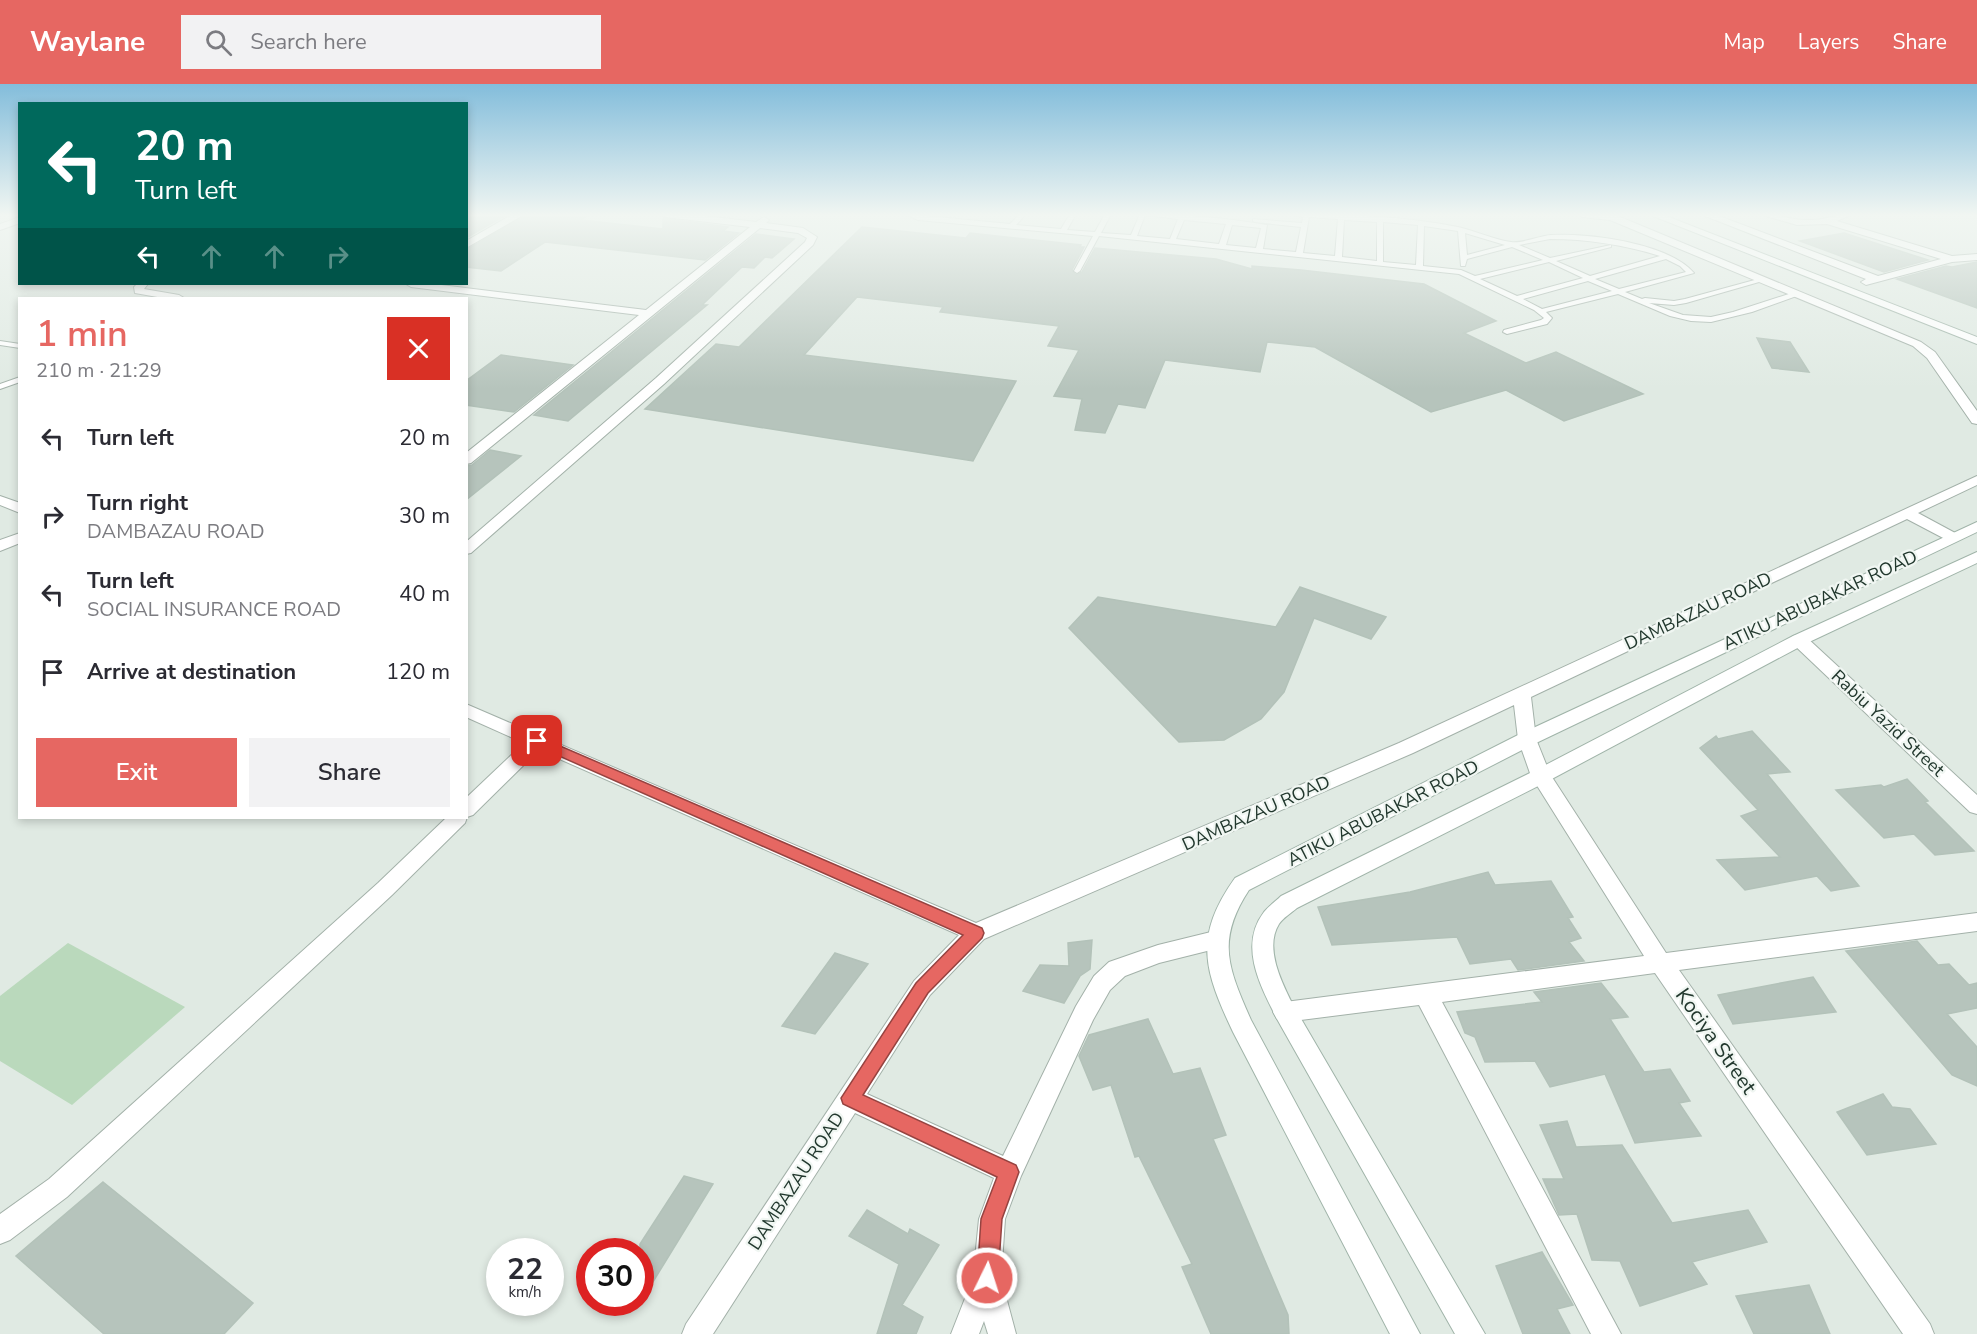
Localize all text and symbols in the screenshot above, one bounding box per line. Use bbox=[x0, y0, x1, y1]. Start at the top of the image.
search box bbox=[181, 15, 601, 69]
text: Waylane bbox=[30, 23, 145, 61]
icon: search bbox=[202, 26, 235, 59]
text: Search here bbox=[250, 27, 367, 57]
text: Map bbox=[1723, 28, 1765, 56]
text: Layers bbox=[1798, 28, 1859, 56]
text: Share bbox=[1892, 28, 1947, 56]
text: 20 m bbox=[135, 118, 234, 175]
icon: left bbox=[36, 126, 114, 204]
text: Turn left bbox=[135, 172, 236, 209]
icon: left bbox=[132, 240, 165, 273]
icon: ahead bbox=[195, 240, 228, 273]
icon: ahead bbox=[258, 240, 291, 273]
icon: right bbox=[321, 240, 354, 273]
text: 1 min bbox=[36, 310, 128, 359]
button: close bbox=[387, 317, 450, 380]
text: 210 m · 21:29 bbox=[36, 357, 162, 384]
icon: left bbox=[36, 422, 69, 455]
text: Turn left bbox=[87, 423, 174, 453]
text: 20 m bbox=[399, 423, 450, 453]
text: Turn right bbox=[87, 488, 188, 518]
icon: right bbox=[36, 500, 69, 533]
text: 30 m bbox=[399, 501, 450, 531]
text: DAMBAZAU ROAD bbox=[87, 518, 265, 545]
street label: ATIKU ABUBAKAR ROAD bbox=[1719, 544, 1921, 656]
text: Turn left bbox=[87, 566, 174, 596]
street label: DAMBAZAU ROAD bbox=[1621, 566, 1775, 656]
icon: left bbox=[36, 578, 69, 611]
text: 40 m bbox=[399, 579, 450, 609]
text: SOCIAL INSURANCE ROAD bbox=[87, 596, 341, 623]
icon: arrive bbox=[36, 656, 69, 689]
text: Arrive at destination bbox=[87, 657, 296, 687]
text: 120 m bbox=[386, 657, 450, 687]
street label: Rabiu Yazid Street bbox=[1826, 664, 1950, 782]
pin bbox=[511, 715, 562, 766]
icon: arrive bbox=[520, 724, 553, 757]
button: Exit bbox=[36, 738, 237, 807]
button: Share bbox=[249, 738, 450, 807]
street label: ATIKU ABUBAKAR ROAD bbox=[1283, 754, 1483, 872]
street label: DAMBAZAU ROAD bbox=[1178, 770, 1334, 856]
street label: Kociya Street bbox=[1669, 982, 1763, 1100]
street label: DAMBAZAU ROAD bbox=[742, 1107, 850, 1255]
speed limit sign: 30 bbox=[576, 1238, 654, 1316]
position arrow bbox=[955, 1246, 1019, 1310]
text: 22 bbox=[507, 1249, 543, 1290]
text: km/h bbox=[508, 1282, 542, 1302]

